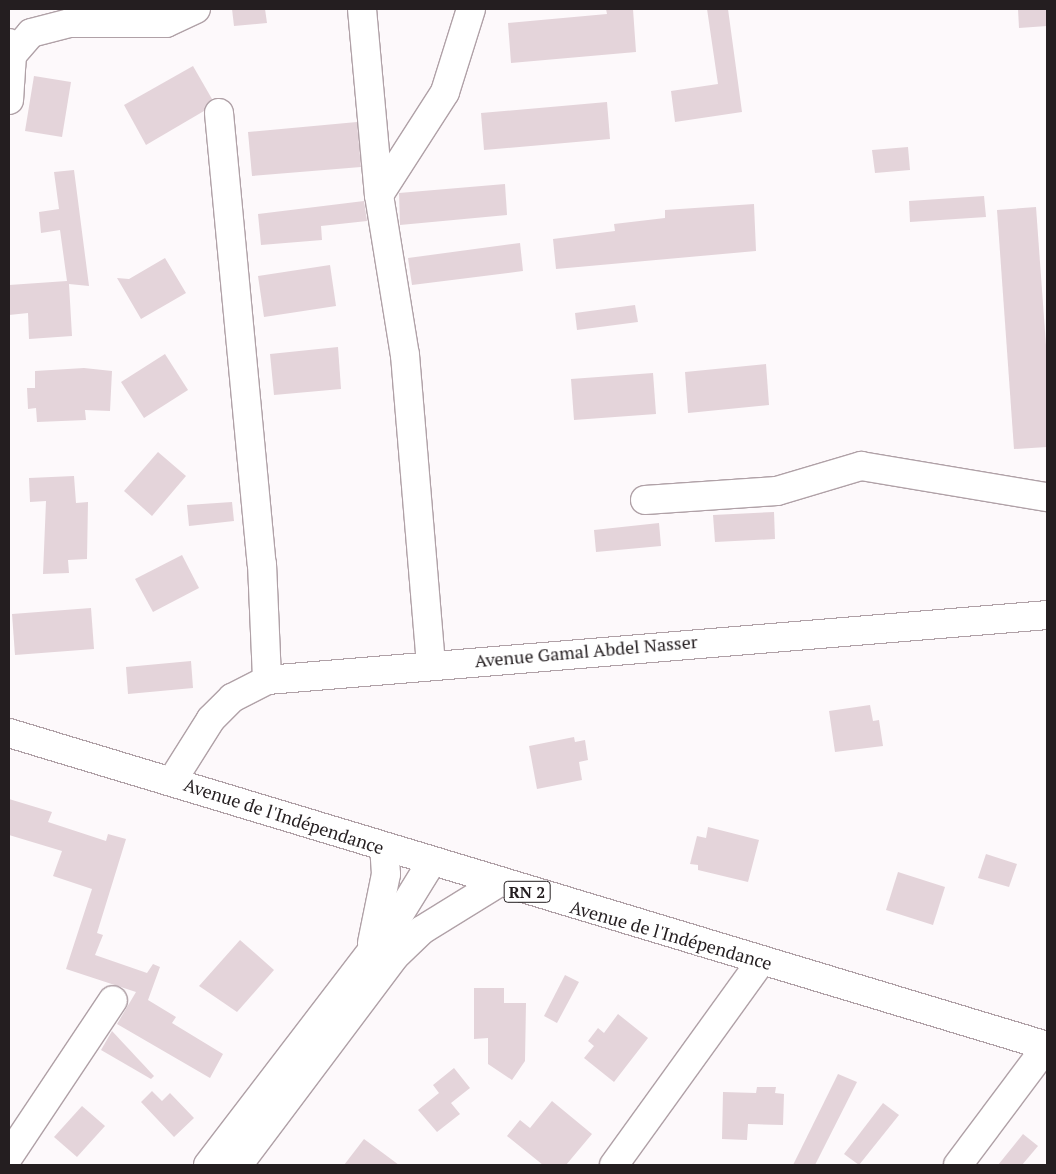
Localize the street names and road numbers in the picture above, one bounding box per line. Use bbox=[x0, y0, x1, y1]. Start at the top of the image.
street label: Avenue Gamal Abdel Nasser bbox=[474, 630, 698, 672]
street label: Avenue de l'Indépendance bbox=[181, 773, 387, 859]
road number: RN 2 bbox=[503, 879, 551, 906]
street label: Avenue de l'Indépendance bbox=[568, 896, 774, 974]

